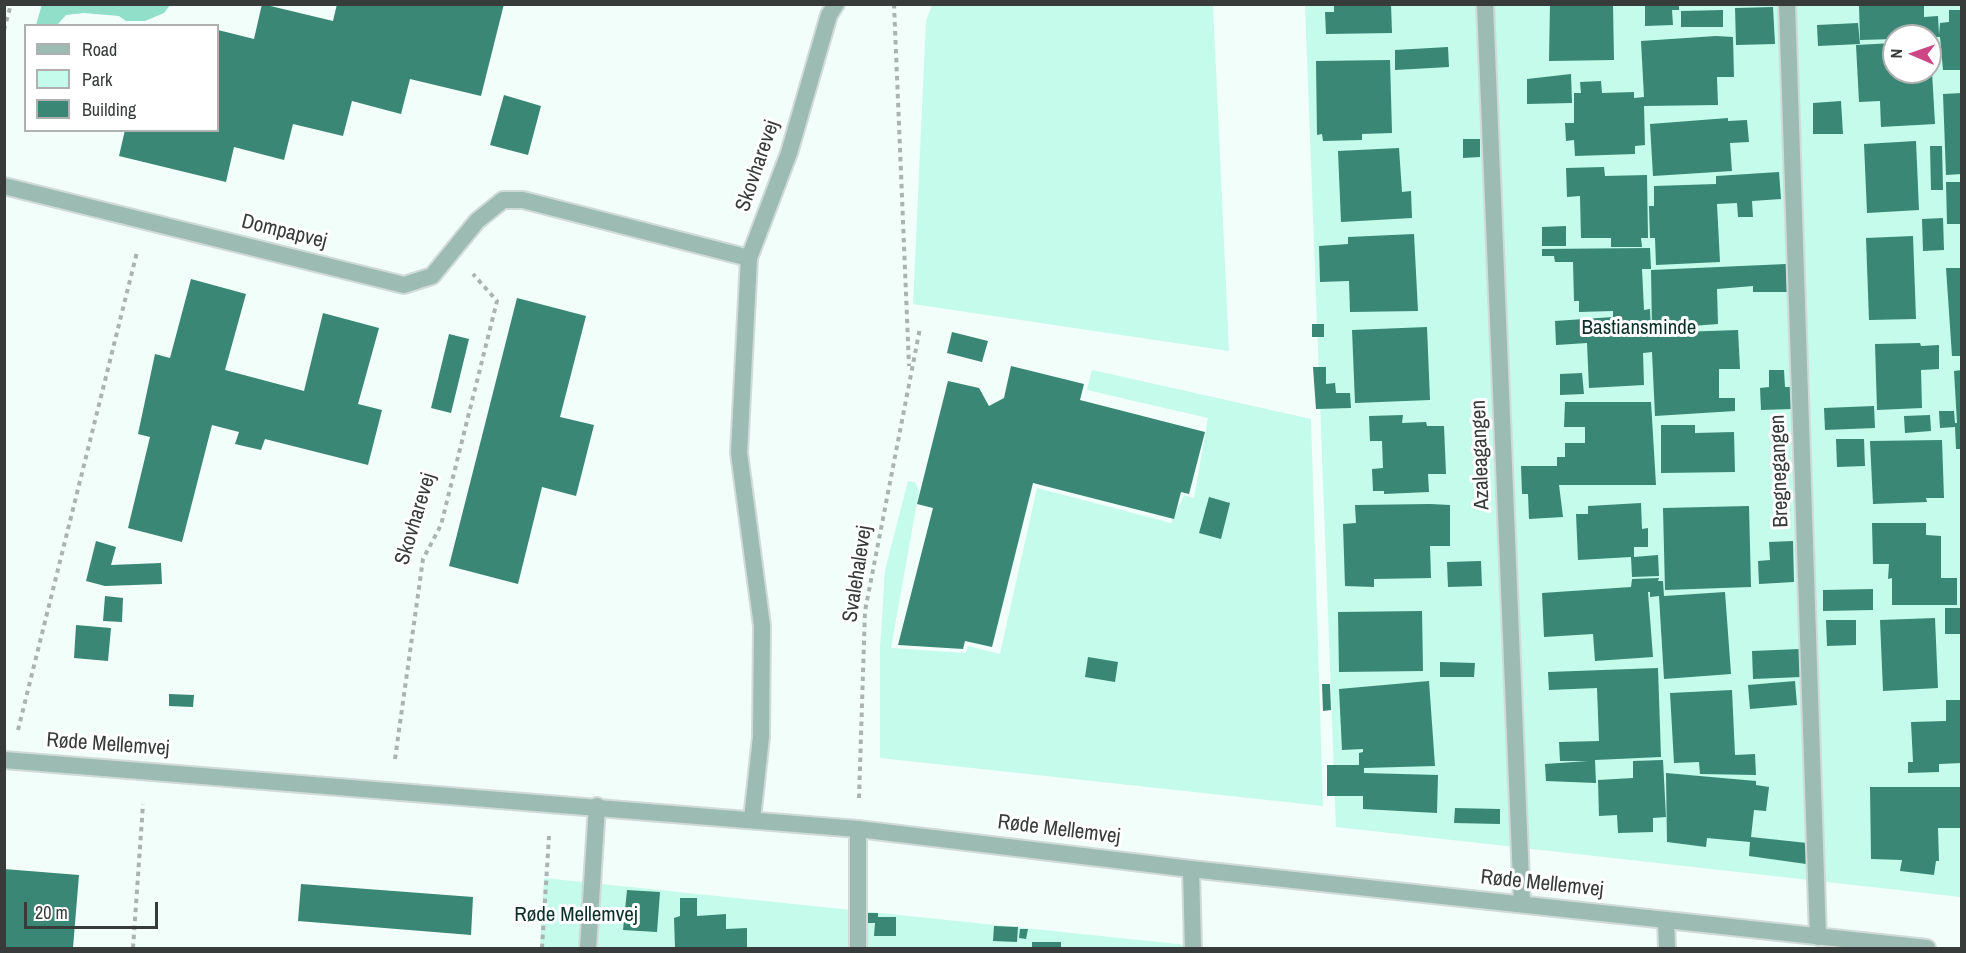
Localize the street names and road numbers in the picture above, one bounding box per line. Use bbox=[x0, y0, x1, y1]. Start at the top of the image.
street label: Skovharevej bbox=[731, 117, 785, 215]
street label: Dompapvej bbox=[239, 209, 329, 255]
street label: Azaleagangen bbox=[1466, 400, 1496, 510]
street label: Bregnegangen bbox=[1765, 414, 1795, 528]
street label: Skovharevej bbox=[390, 470, 442, 568]
street label: Svalehalevej bbox=[838, 524, 878, 624]
street label: Røde Mellemvej bbox=[46, 728, 170, 762]
street label: Røde Mellemvej bbox=[996, 810, 1122, 850]
street label: Røde Mellemvej bbox=[1479, 865, 1605, 903]

